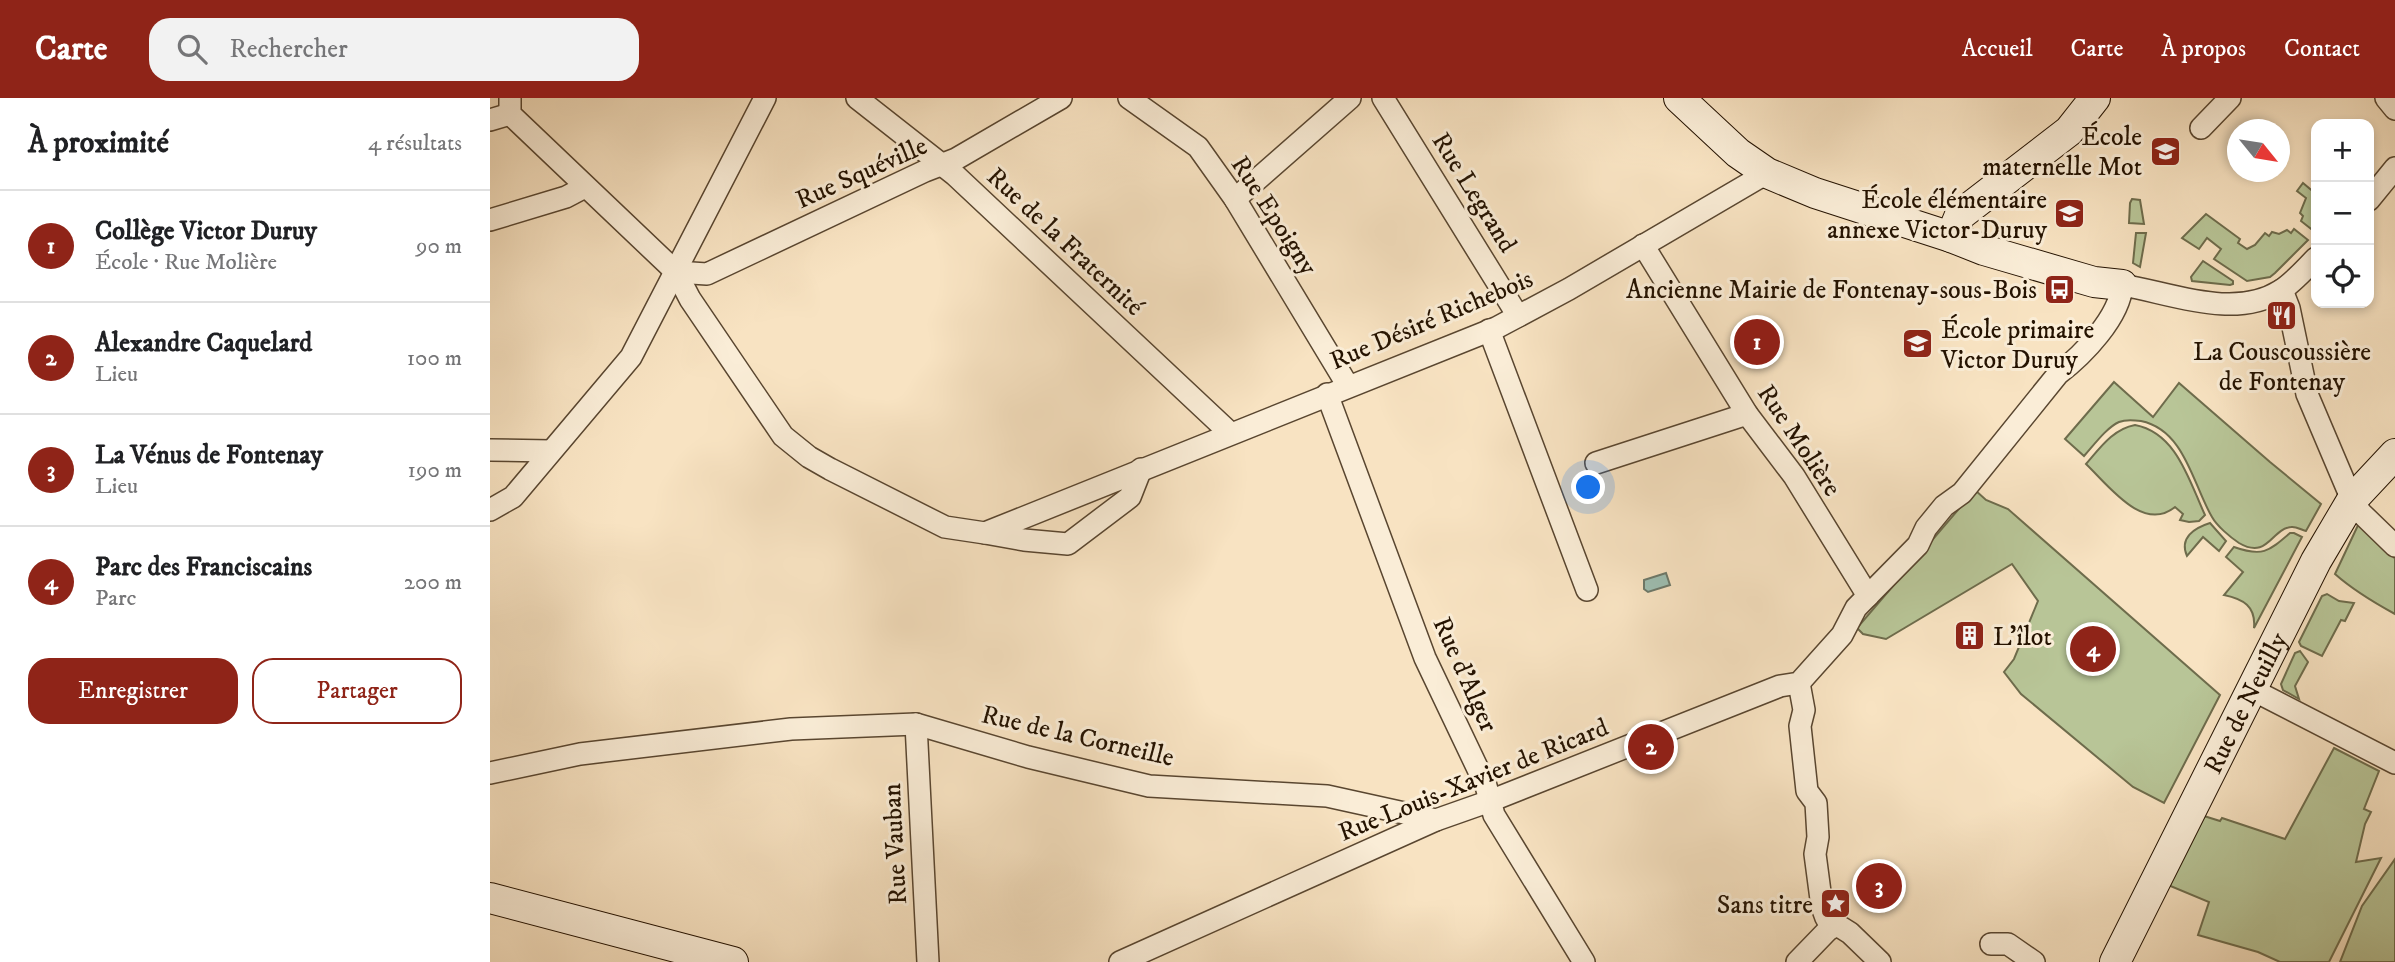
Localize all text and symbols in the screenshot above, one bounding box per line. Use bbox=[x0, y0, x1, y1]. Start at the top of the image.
search box bbox=[149, 18, 639, 81]
text: Carte bbox=[35, 29, 107, 70]
icon: search bbox=[173, 30, 211, 68]
text: Rechercher bbox=[229, 33, 348, 66]
text: Accueil bbox=[1962, 34, 2033, 64]
text: Carte bbox=[2071, 34, 2123, 64]
text: À propos bbox=[2161, 34, 2246, 64]
text: Contact bbox=[2284, 34, 2360, 64]
north arrow bbox=[2227, 119, 2290, 182]
map controls bbox=[2311, 119, 2374, 308]
button: + bbox=[2311, 119, 2374, 182]
place label: École maternelle Mot bbox=[1982, 121, 2142, 184]
text: À proximité bbox=[28, 125, 169, 162]
street label: Rue Legrand bbox=[1424, 127, 1524, 259]
text: 4 résultats bbox=[368, 129, 462, 158]
street label: Rue Squéville bbox=[791, 130, 932, 217]
school or university icon: École maternelle Mot bbox=[2148, 134, 2182, 168]
street label: Rue Epoigny bbox=[1223, 150, 1325, 282]
street label: Rue de la Fraternité bbox=[979, 161, 1151, 324]
button: − bbox=[2311, 182, 2374, 245]
place label: École élémentaire annexe Victor-Duruy bbox=[1827, 184, 2048, 247]
school or university icon: École élémentaire annexe Victor-Duruy bbox=[2053, 197, 2087, 231]
text: Collège Victor Duruy bbox=[95, 215, 317, 248]
text: 1 bbox=[47, 232, 55, 261]
text: 90 m bbox=[416, 232, 462, 261]
button: locate bbox=[2311, 245, 2374, 308]
text: École · Rue Molière bbox=[95, 248, 277, 277]
street label: Rue Désiré Richebois bbox=[1325, 263, 1538, 378]
bus stop icon: Ancienne Mairie de Fontenay-sous-Bois bbox=[2043, 272, 2077, 306]
place label: Ancienne Mairie de Fontenay-sous-Bois bbox=[1626, 274, 2037, 307]
restaurant icon: La Couscoussière de Fontenay bbox=[2265, 299, 2299, 333]
place label: École primaire Victor Duruy bbox=[1940, 314, 2094, 377]
pin: 1 bbox=[1734, 316, 1780, 368]
text: Alexandre Caquelard bbox=[95, 327, 312, 360]
school or university icon: École primaire Victor Duruy bbox=[1901, 327, 1935, 361]
place label: La Couscoussière de Fontenay bbox=[2193, 336, 2371, 399]
text: 2 bbox=[45, 344, 57, 373]
text: 100 m bbox=[407, 344, 462, 373]
text: Lieu bbox=[95, 360, 138, 389]
street label: Rue Molière bbox=[1749, 379, 1848, 503]
text: La Vénus de Fontenay bbox=[95, 439, 323, 472]
text: 3 bbox=[47, 456, 55, 485]
text: 190 m bbox=[408, 456, 462, 485]
your location bbox=[1571, 470, 1605, 504]
text: Lieu bbox=[95, 472, 138, 501]
text: Parc des Franciscains bbox=[95, 551, 312, 584]
text: 4 bbox=[44, 568, 58, 597]
text: 200 m bbox=[404, 568, 462, 597]
text: Parc bbox=[95, 584, 137, 613]
street label: Rue d'Alger bbox=[1425, 612, 1505, 738]
building icon: L'îlot bbox=[1953, 619, 1987, 653]
place label: L'îlot bbox=[1993, 621, 2052, 654]
pin: 4 bbox=[2070, 623, 2116, 675]
street label: Rue de Neuilly bbox=[2197, 627, 2296, 780]
button: Enregistrer bbox=[28, 658, 238, 724]
button: Partager bbox=[252, 658, 462, 724]
street label: Rue de la Corneille bbox=[978, 698, 1177, 775]
street label: Rue Louis-Xavier de Ricard bbox=[1334, 711, 1613, 850]
pin: 2 bbox=[1628, 721, 1674, 773]
street label: Rue Vauban bbox=[876, 782, 915, 905]
pin: 3 bbox=[1856, 860, 1902, 912]
place icon: Sans titre bbox=[1819, 887, 1853, 921]
place label: Sans titre bbox=[1717, 889, 1813, 922]

